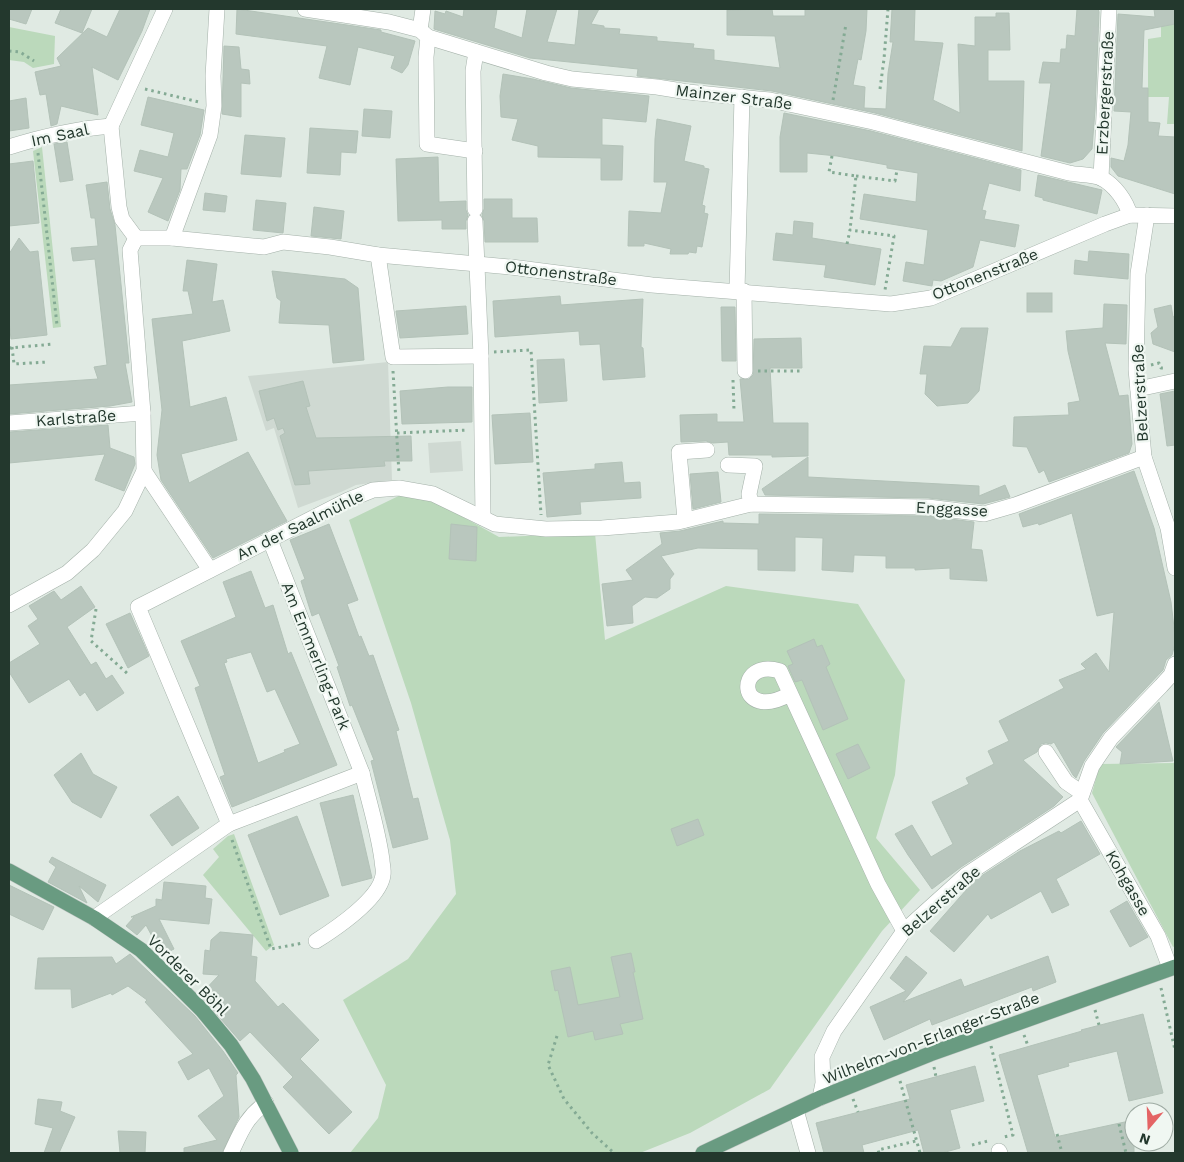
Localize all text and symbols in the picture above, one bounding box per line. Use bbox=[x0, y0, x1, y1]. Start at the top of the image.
street label: Erzbergerstraße bbox=[1092, 30, 1118, 156]
street label: Mainzer Straße bbox=[675, 80, 793, 114]
street label: Im Saal bbox=[29, 120, 91, 150]
street label: Ottonenstraße bbox=[929, 244, 1041, 304]
street label: Ottonenstraße bbox=[504, 257, 618, 289]
street label: Belzerstraße bbox=[1128, 344, 1152, 442]
street label: Karlstraße bbox=[35, 406, 117, 430]
street label: An der Saalmühle bbox=[233, 486, 367, 564]
street label: Enggasse bbox=[915, 498, 989, 520]
street label: Am Emmerling-Park bbox=[278, 579, 354, 733]
street label: Kohgasse bbox=[1102, 847, 1154, 919]
street label: Belzerstraße bbox=[898, 862, 984, 940]
street label: Vorderer Böhl bbox=[144, 931, 233, 1020]
street label: Wilhelm-von-Erlanger-Straße bbox=[820, 988, 1042, 1088]
north arrow bbox=[1124, 1102, 1174, 1152]
text: N bbox=[1137, 1130, 1152, 1149]

